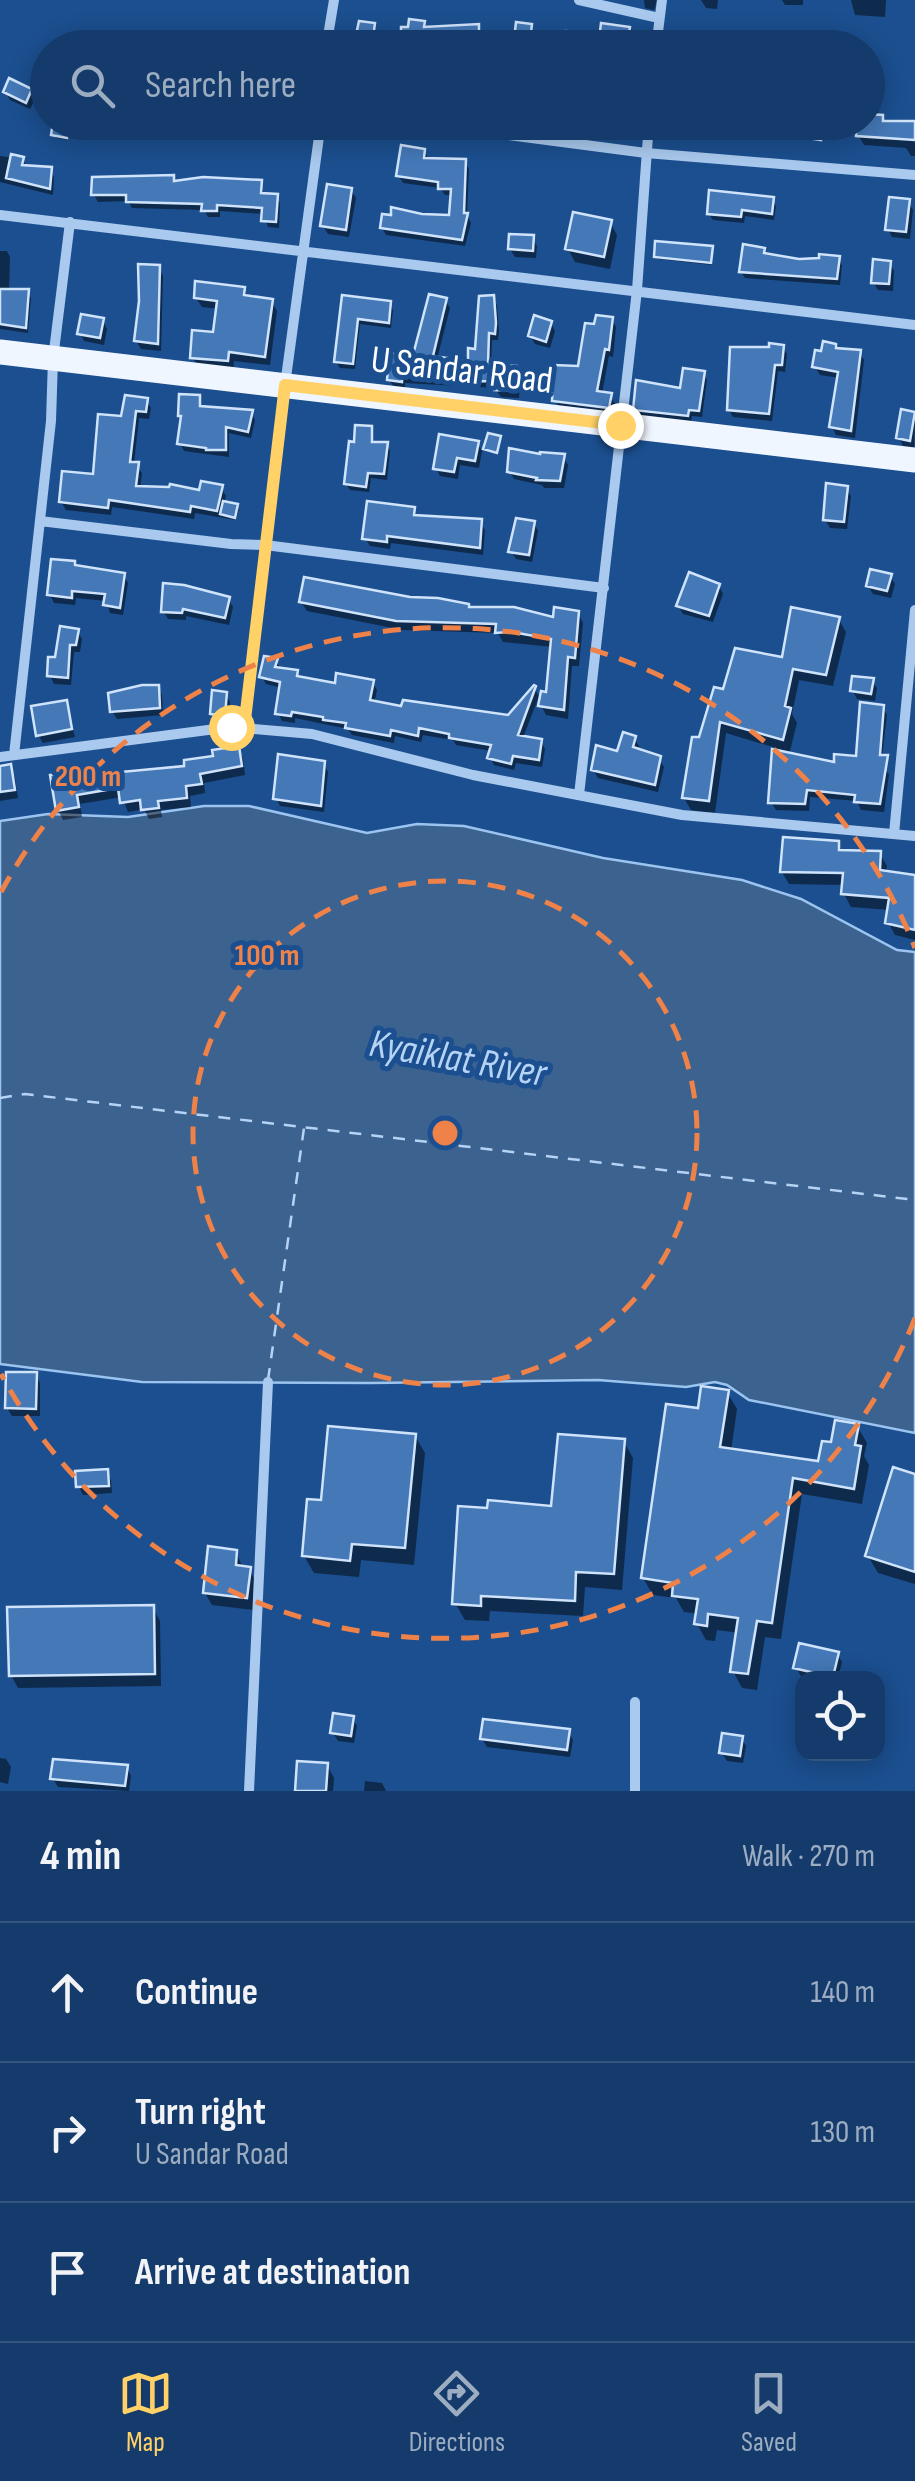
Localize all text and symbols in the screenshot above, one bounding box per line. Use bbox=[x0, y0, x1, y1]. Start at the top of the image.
search box bbox=[30, 30, 885, 140]
icon: search bbox=[65, 58, 120, 113]
text: Search here bbox=[145, 63, 296, 108]
street label: U Sandar Road bbox=[368, 337, 555, 404]
route end bbox=[598, 403, 644, 449]
route start bbox=[209, 705, 255, 751]
text: 200 m bbox=[55, 759, 121, 795]
text: 100 m bbox=[235, 938, 299, 974]
water label: Kyaiklat River bbox=[366, 1020, 551, 1098]
centre of rings bbox=[427, 1115, 463, 1151]
map controls bbox=[795, 1671, 885, 1761]
button: locate bbox=[795, 1671, 885, 1761]
text: 4 min bbox=[40, 1831, 121, 1882]
text: Walk · 270 m bbox=[742, 1837, 875, 1876]
icon: ahead bbox=[40, 1965, 95, 2020]
text: Continue bbox=[135, 1970, 258, 2015]
text: 140 m bbox=[811, 1973, 875, 2012]
text: Turn right bbox=[135, 2090, 266, 2135]
icon: right bbox=[40, 2105, 95, 2160]
text: 130 m bbox=[810, 2113, 875, 2152]
text: U Sandar Road bbox=[135, 2135, 289, 2174]
icon: arrive bbox=[40, 2245, 95, 2300]
text: Arrive at destination bbox=[135, 2250, 410, 2295]
tab: Map bbox=[118, 2366, 173, 2459]
tab: Directions bbox=[409, 2366, 505, 2459]
tab: Saved bbox=[741, 2366, 797, 2459]

